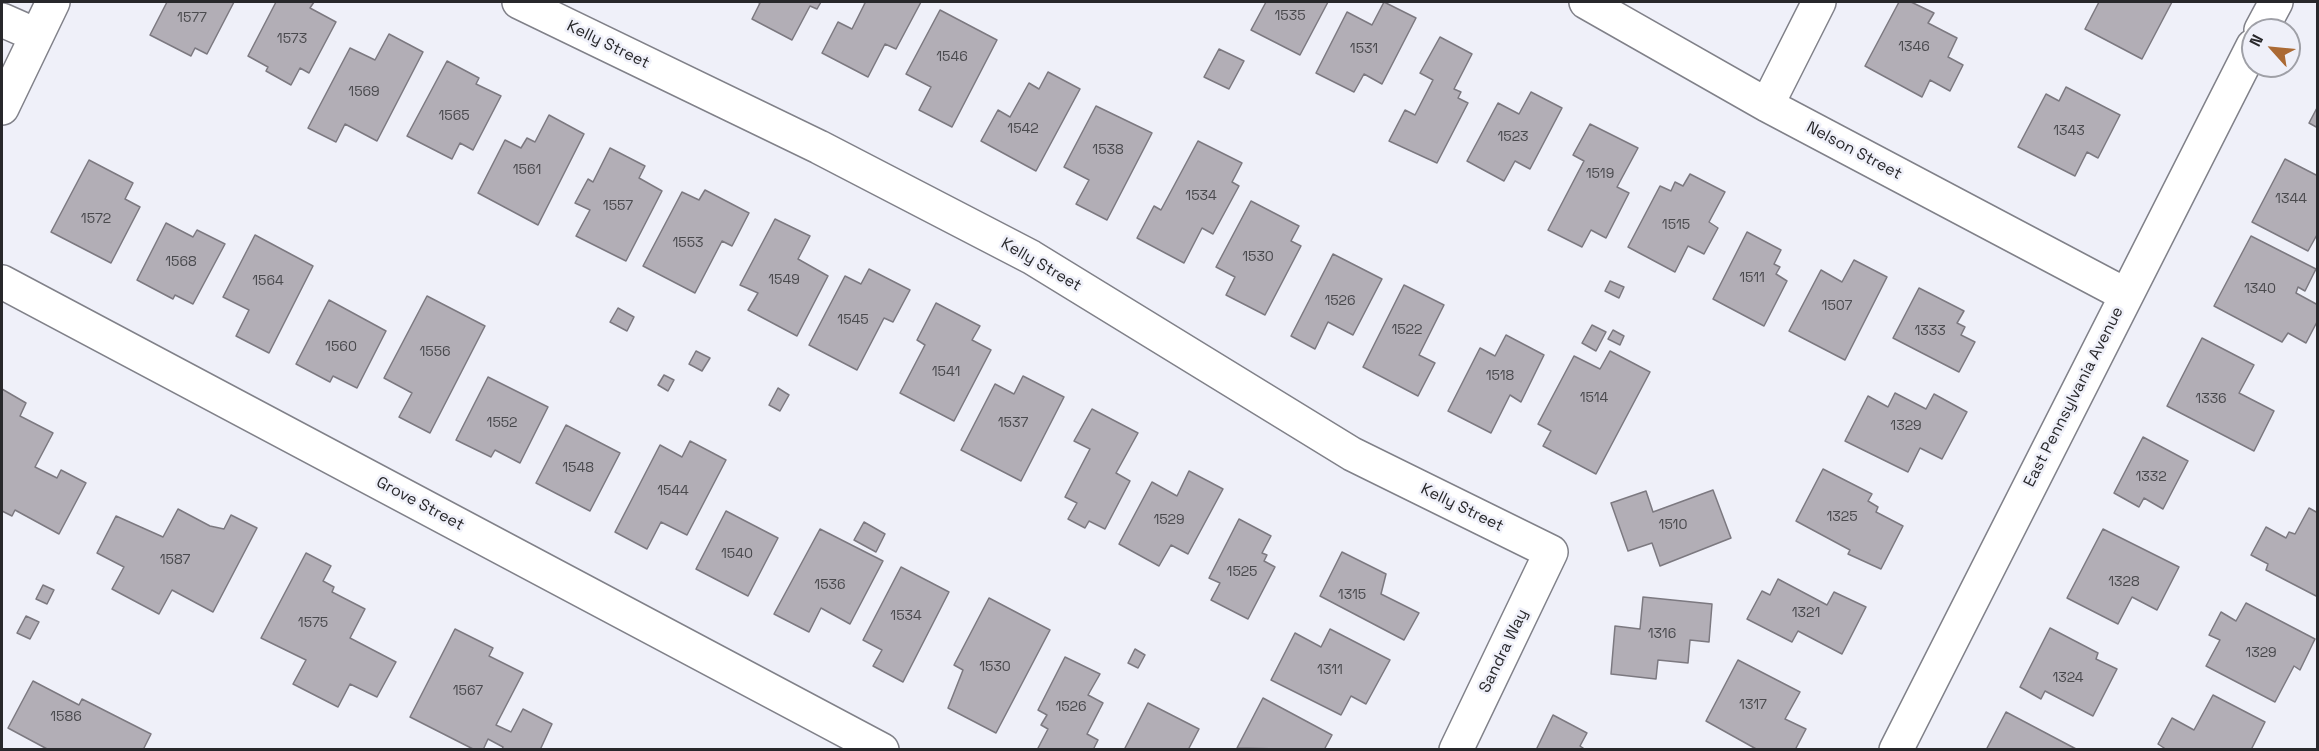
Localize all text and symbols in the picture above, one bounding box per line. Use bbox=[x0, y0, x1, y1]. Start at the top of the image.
house number: 1535 bbox=[1274, 8, 1306, 24]
house number: 1577 bbox=[177, 10, 207, 26]
street label: Kelly Street bbox=[564, 17, 652, 73]
north arrow bbox=[2241, 18, 2301, 78]
house number: 1573 bbox=[277, 31, 307, 47]
text: N bbox=[2245, 31, 2268, 50]
house number: 1346 bbox=[1898, 39, 1930, 55]
house number: 1531 bbox=[1350, 41, 1378, 57]
house number: 1546 bbox=[936, 49, 968, 65]
house number: 1569 bbox=[348, 84, 380, 100]
house number: 1565 bbox=[438, 108, 470, 124]
street label: Nelson Street bbox=[1803, 118, 1905, 184]
house number: 1542 bbox=[1007, 121, 1039, 137]
house number: 1343 bbox=[2053, 123, 2085, 139]
house number: 1523 bbox=[1498, 129, 1528, 145]
house number: 1538 bbox=[1092, 142, 1124, 158]
house number: 1561 bbox=[513, 162, 541, 178]
house number: 1519 bbox=[1586, 166, 1614, 182]
house number: 1534 bbox=[1185, 188, 1217, 204]
house number: 1344 bbox=[2275, 191, 2307, 207]
house number: 1557 bbox=[603, 198, 633, 214]
house number: 1572 bbox=[81, 211, 111, 227]
house number: 1515 bbox=[1662, 217, 1690, 233]
street label: Kelly Street bbox=[997, 234, 1085, 296]
house number: 1553 bbox=[672, 235, 704, 251]
house number: 1530 bbox=[1242, 249, 1274, 265]
house number: 1568 bbox=[165, 254, 197, 270]
house number: 1511 bbox=[1739, 270, 1765, 286]
house number: 1549 bbox=[768, 272, 800, 288]
house number: 1564 bbox=[252, 273, 284, 289]
house number: 1340 bbox=[2244, 281, 2276, 297]
house number: 1526 bbox=[1324, 293, 1356, 309]
house number: 1507 bbox=[1822, 298, 1852, 314]
street label: East Pennsylvania Avenue bbox=[2020, 304, 2128, 490]
house number: 1545 bbox=[837, 312, 869, 328]
house number: 1522 bbox=[1391, 322, 1423, 338]
house number: 1333 bbox=[1914, 323, 1946, 339]
house number: 1560 bbox=[325, 339, 357, 355]
house number: 1556 bbox=[419, 344, 451, 360]
house number: 1541 bbox=[932, 364, 960, 380]
house number: 1518 bbox=[1486, 368, 1514, 384]
house number: 1514 bbox=[1580, 390, 1608, 406]
house number: 1336 bbox=[2195, 391, 2227, 407]
house number: 1552 bbox=[487, 415, 517, 431]
house number: 1537 bbox=[998, 415, 1028, 431]
house number: 1329 bbox=[1890, 418, 1922, 434]
house number: 1548 bbox=[562, 460, 594, 476]
house number: 1332 bbox=[2135, 469, 2167, 485]
street label: Grove Street bbox=[373, 473, 467, 535]
street label: Kelly Street bbox=[1418, 480, 1506, 536]
house number: 1544 bbox=[657, 483, 689, 499]
house number: 1325 bbox=[1826, 509, 1858, 525]
house number: 1529 bbox=[1153, 512, 1185, 528]
house number: 1510 bbox=[1659, 517, 1687, 533]
house number: 1540 bbox=[721, 546, 753, 562]
house number: 1587 bbox=[160, 552, 190, 568]
house number: 1525 bbox=[1227, 564, 1257, 580]
house number: 1328 bbox=[2108, 574, 2140, 590]
house number: 1536 bbox=[814, 577, 846, 593]
house number: 1315 bbox=[1338, 587, 1366, 603]
house number: 1321 bbox=[1792, 605, 1820, 621]
street label: Sandra Way bbox=[1475, 606, 1533, 696]
house number: 1534 bbox=[890, 608, 922, 624]
house number: 1575 bbox=[298, 615, 328, 631]
house number: 1316 bbox=[1648, 626, 1676, 642]
house number: 1329 bbox=[2245, 645, 2277, 661]
house number: 1530 bbox=[979, 659, 1011, 675]
house number: 1311 bbox=[1317, 662, 1343, 678]
house number: 1324 bbox=[2052, 670, 2084, 686]
house number: 1567 bbox=[453, 683, 483, 699]
house number: 1317 bbox=[1739, 697, 1767, 713]
house number: 1526 bbox=[1055, 699, 1087, 715]
house number: 1586 bbox=[50, 709, 82, 725]

